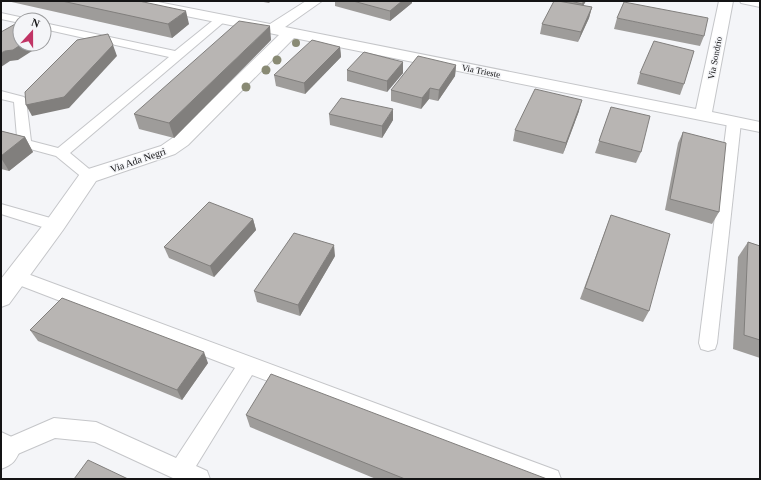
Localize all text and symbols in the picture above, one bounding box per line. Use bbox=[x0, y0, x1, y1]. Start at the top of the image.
north arrow bbox=[12, 12, 52, 52]
text: N bbox=[30, 16, 41, 30]
street label: Via Sondrio bbox=[706, 35, 724, 80]
street label: Via Trieste bbox=[461, 62, 501, 80]
street label: Via Ada Negri bbox=[109, 145, 167, 175]

